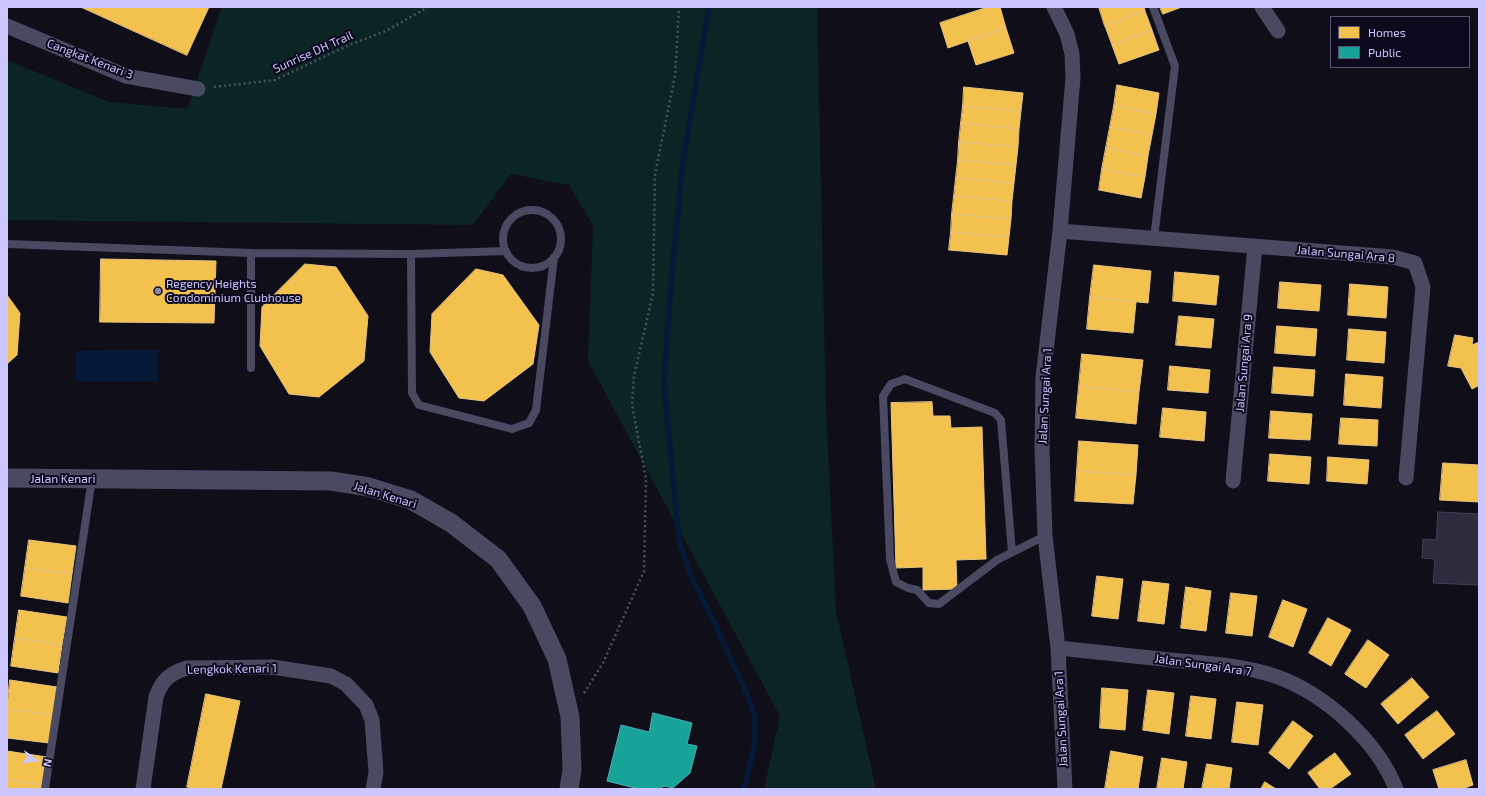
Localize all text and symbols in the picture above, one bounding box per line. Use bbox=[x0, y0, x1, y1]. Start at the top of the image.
legend bbox=[1330, 16, 1470, 68]
text: Homes bbox=[1368, 25, 1406, 39]
street label: Sunrise DH Trail bbox=[271, 28, 355, 76]
street label: Cangkat Kenari 3 bbox=[45, 36, 135, 82]
text: Public bbox=[1368, 45, 1401, 59]
street label: Jalan Sungai Ara 8 bbox=[1296, 243, 1396, 265]
place label: Regency Heights Condominium Clubhouse bbox=[166, 277, 301, 305]
marker: Regency Heights Condominium Clubhouse bbox=[153, 286, 163, 296]
street label: Jalan Sungai Ara 9 bbox=[1233, 313, 1255, 413]
street label: Jalan Sungai Ara 1 bbox=[1035, 348, 1055, 444]
street label: Jalan Kenari bbox=[30, 472, 96, 486]
street label: Jalan Kenari bbox=[352, 479, 418, 511]
street label: Jalan Sungai Ara 7 bbox=[1154, 651, 1252, 679]
street label: Lengkok Kenari 1 bbox=[187, 661, 277, 677]
street label: Jalan Sungai Ara 1 bbox=[1051, 671, 1071, 767]
north arrow bbox=[16, 740, 56, 780]
text: N bbox=[41, 757, 55, 768]

